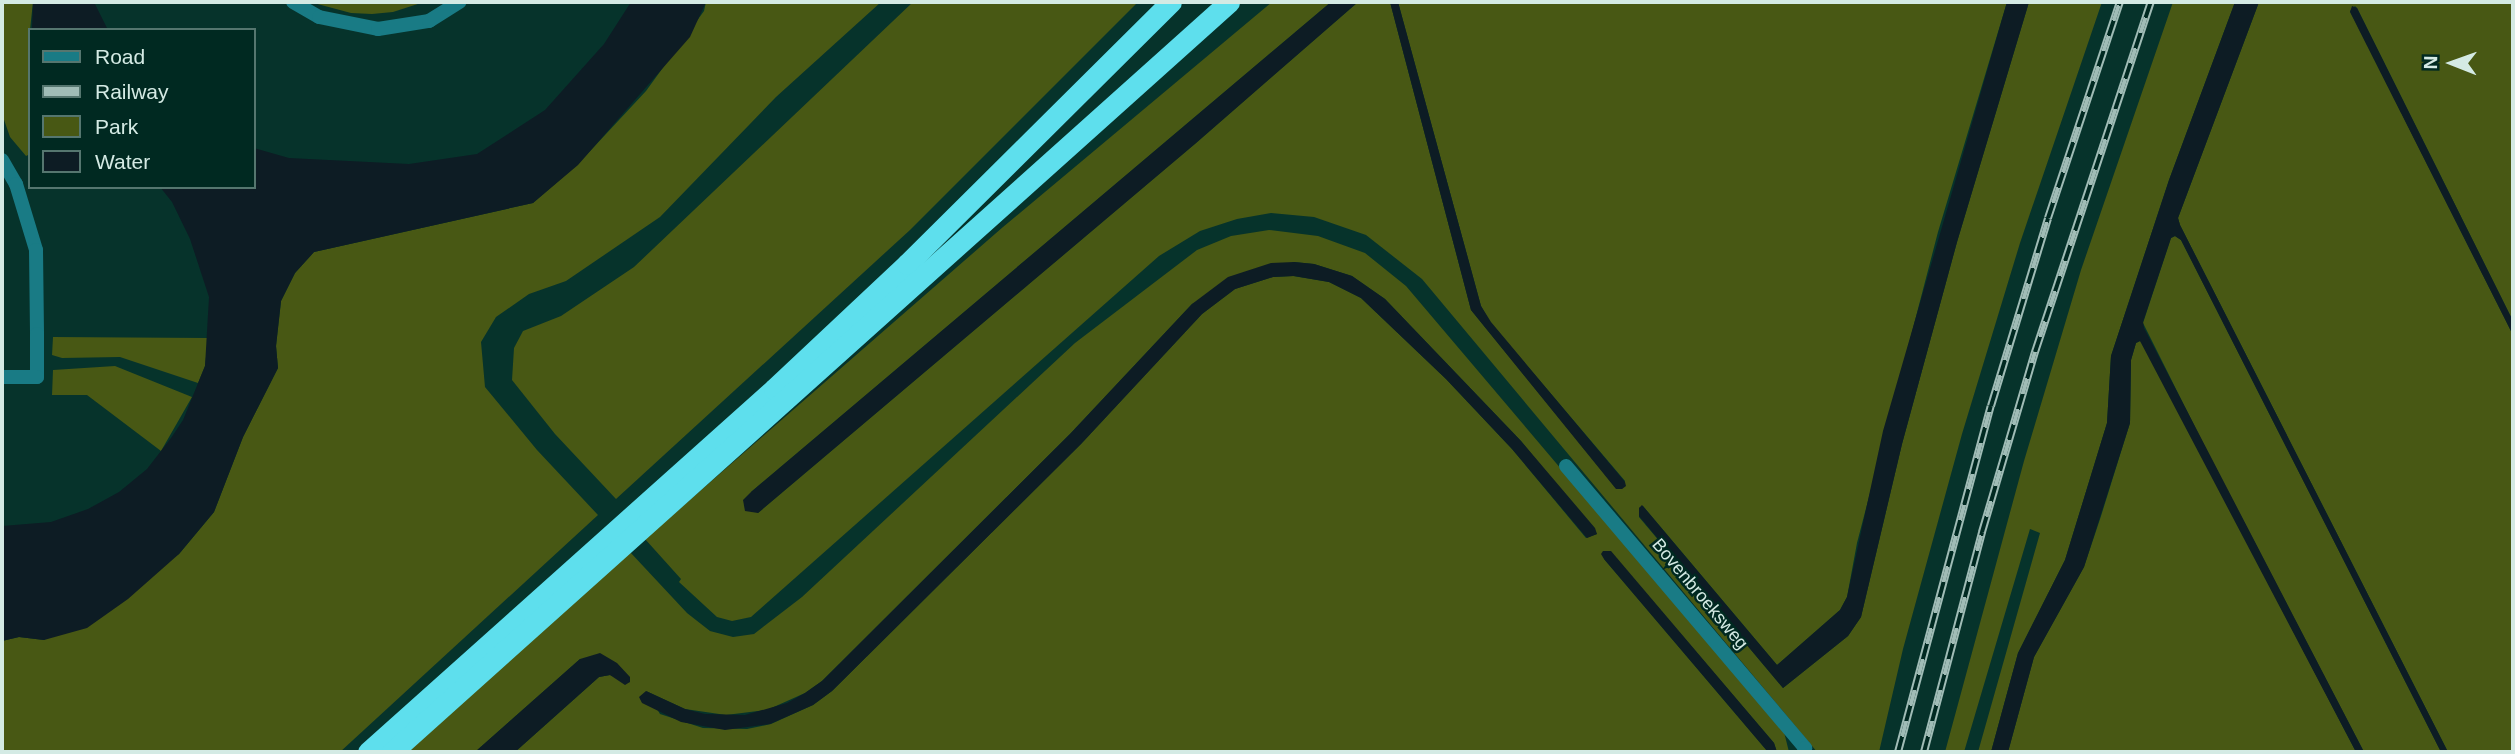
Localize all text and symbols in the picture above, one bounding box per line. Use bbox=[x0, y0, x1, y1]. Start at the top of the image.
legend bbox=[28, 28, 256, 189]
north arrow bbox=[2417, 28, 2487, 98]
text: Road bbox=[95, 45, 145, 68]
text: N bbox=[2420, 56, 2441, 70]
text: Railway bbox=[95, 80, 169, 103]
text: Park bbox=[95, 115, 138, 138]
text: Water bbox=[95, 150, 150, 173]
street label: Bovenbroeksweg bbox=[1647, 534, 1753, 654]

